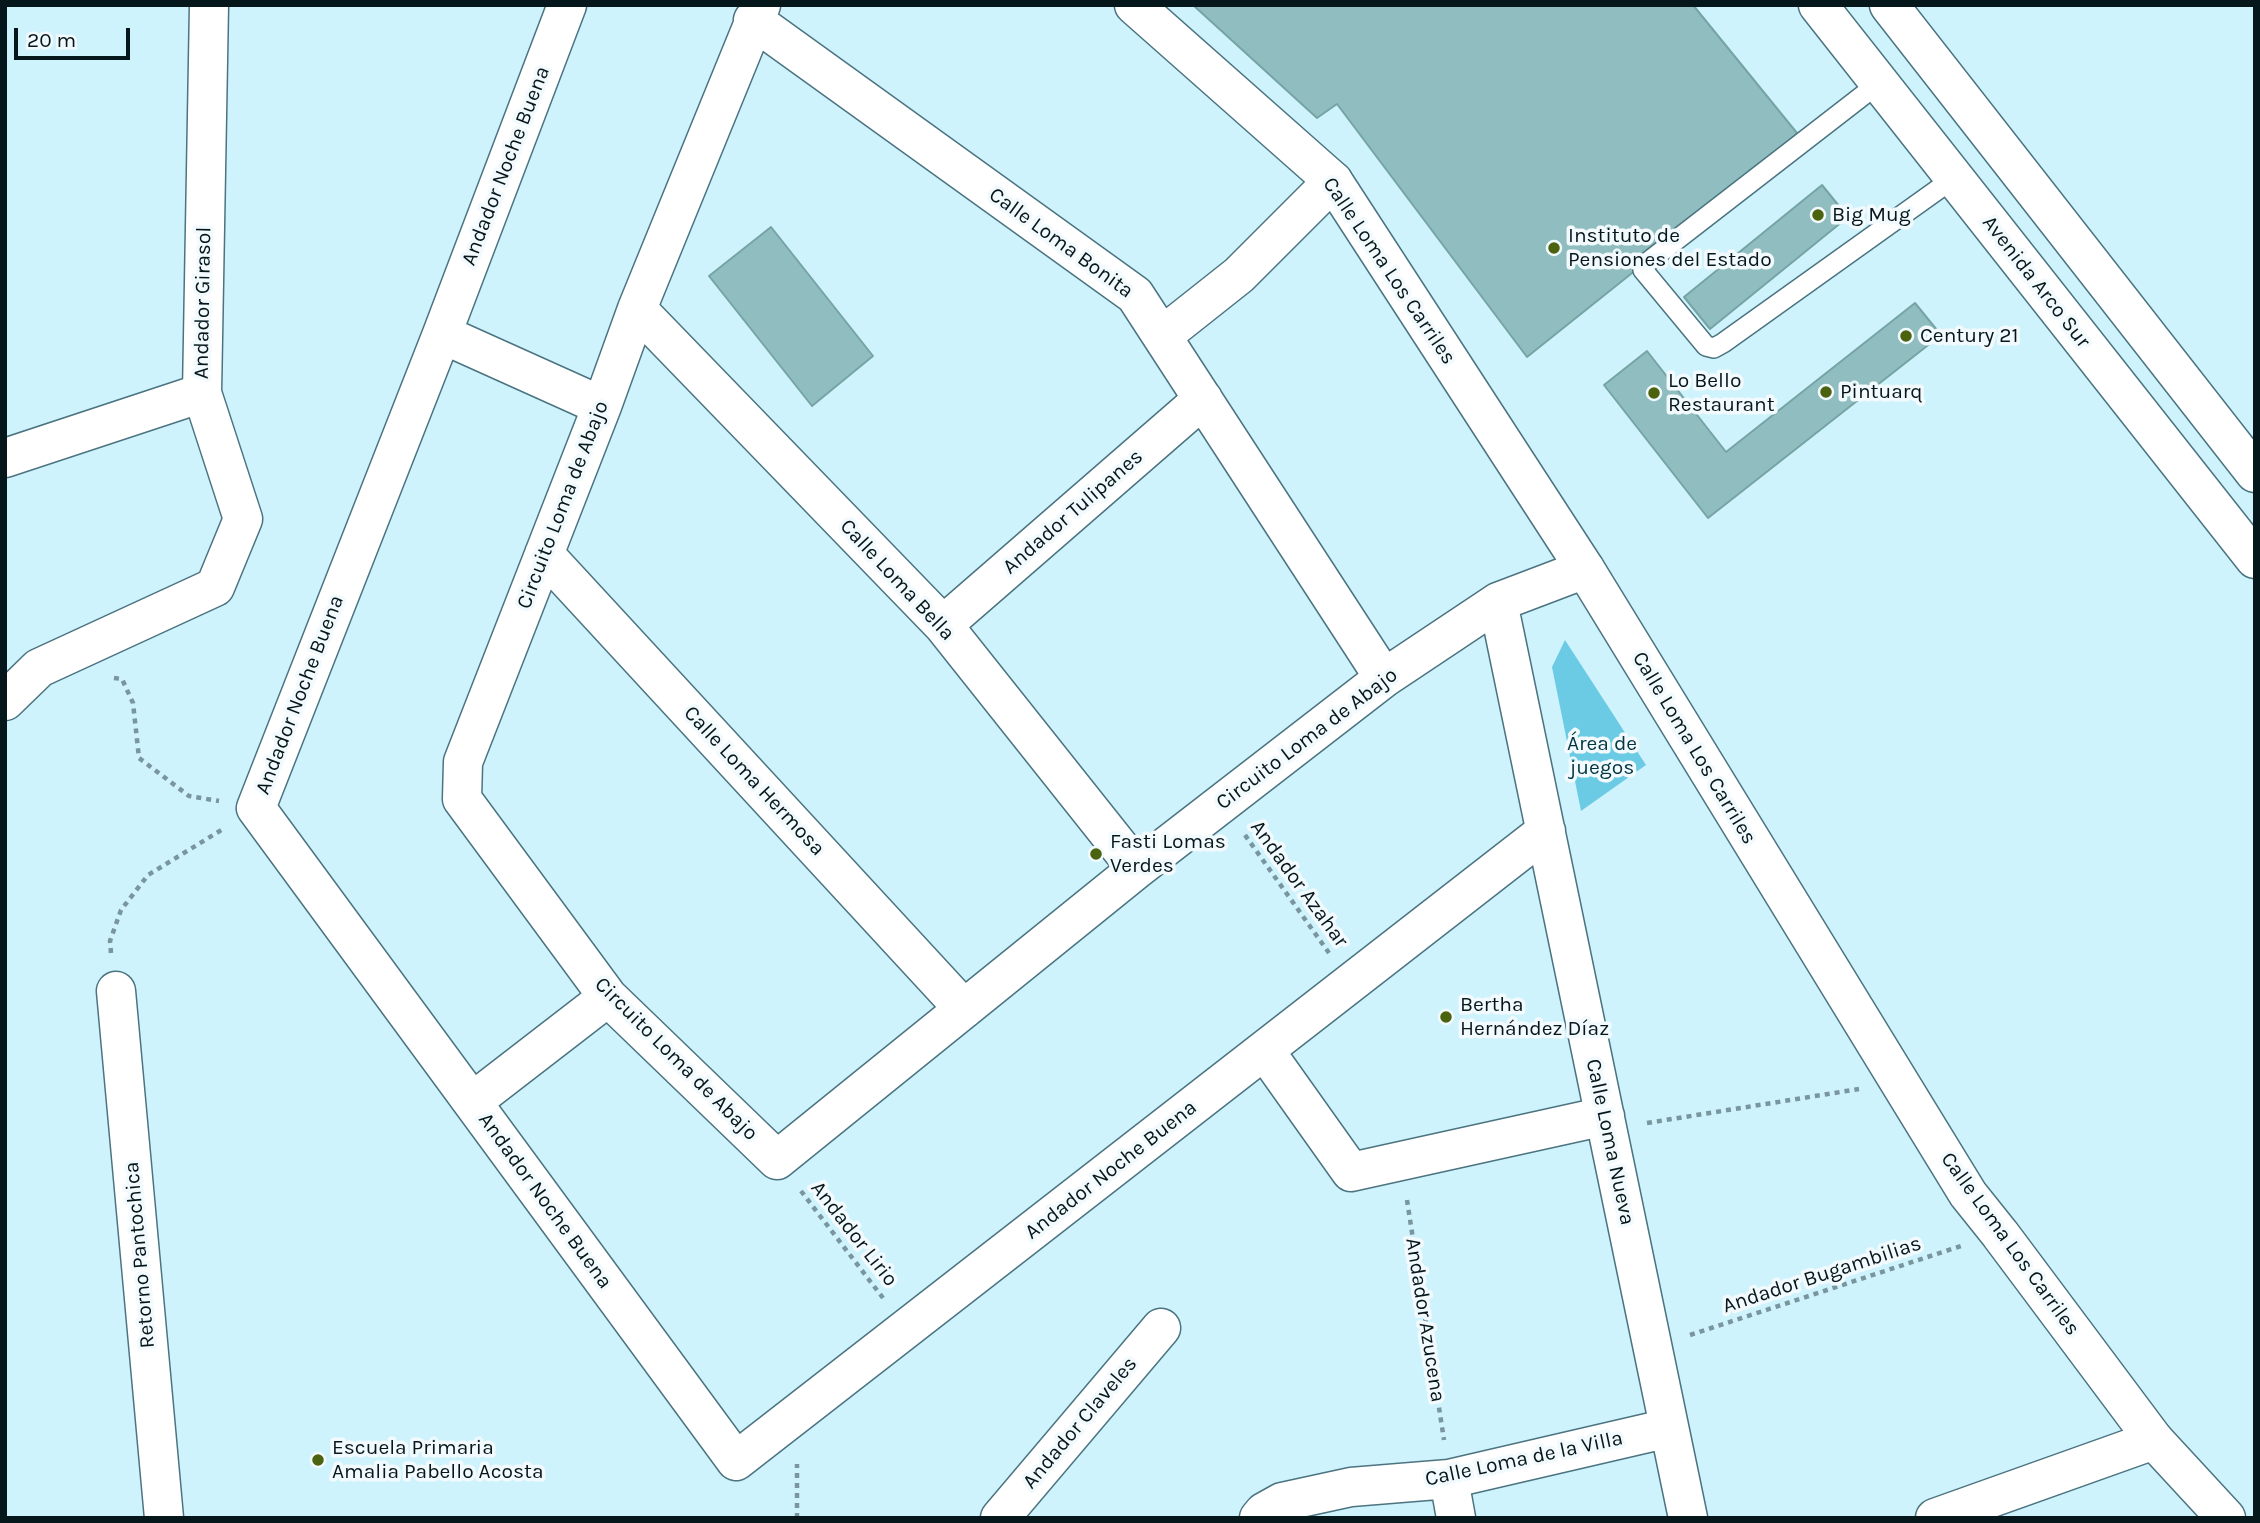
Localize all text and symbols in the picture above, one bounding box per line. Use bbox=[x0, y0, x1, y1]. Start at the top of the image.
scale bar bbox=[18, 14, 133, 58]
text: 20 m bbox=[27, 28, 76, 52]
street label: Andador Noche Buena bbox=[456, 63, 556, 269]
street label: Calle Loma Los Carriles bbox=[1317, 173, 1461, 369]
street label: Calle Loma Bonita bbox=[984, 182, 1138, 304]
place label: Big Mug bbox=[1832, 202, 1911, 228]
marker: Big Mug bbox=[1810, 207, 1826, 223]
street label: Avenida Arco Sur bbox=[1977, 211, 2095, 353]
place label: Instituto de Pensiones del Estado bbox=[1568, 223, 1772, 273]
street label: Andador Girasol bbox=[189, 227, 217, 379]
marker: Instituto de Pensiones del Estado bbox=[1546, 240, 1562, 256]
place label: Century 21 bbox=[1920, 323, 2018, 349]
marker: Century 21 bbox=[1898, 328, 1914, 344]
place label: Lo Bello Restaurant bbox=[1668, 368, 1775, 418]
place label: Pintuarq bbox=[1840, 379, 1923, 405]
marker: Pintuarq bbox=[1818, 384, 1834, 400]
marker: Lo Bello Restaurant bbox=[1646, 385, 1662, 401]
street label: Circuito Loma de Abajo bbox=[512, 397, 614, 613]
street label: Andador Tulipanes bbox=[998, 444, 1148, 580]
street label: Calle Loma Bella bbox=[834, 514, 960, 646]
street label: Andador Noche Buena bbox=[250, 592, 350, 798]
street label: Calle Loma Los Carriles bbox=[1626, 647, 1762, 849]
street label: Circuito Loma de Abajo bbox=[1211, 663, 1403, 815]
street label: Calle Loma Hermosa bbox=[678, 701, 830, 861]
park label: Área de juegos bbox=[1567, 731, 1637, 781]
street label: Andador Azahar bbox=[1245, 816, 1353, 952]
place label: Fasti Lomas Verdes bbox=[1110, 829, 1226, 879]
marker: Fasti Lomas Verdes bbox=[1088, 846, 1104, 862]
street label: Circuito Loma de Abajo bbox=[589, 972, 763, 1146]
place label: Bertha Hernández Díaz bbox=[1460, 992, 1609, 1042]
marker: Bertha Hernández Díaz bbox=[1438, 1009, 1454, 1025]
street label: Calle Loma Nueva bbox=[1580, 1057, 1640, 1227]
street label: Andador Noche Buena bbox=[1020, 1095, 1202, 1245]
street label: Andador Noche Buena bbox=[473, 1108, 617, 1294]
street label: Calle Loma Los Carriles bbox=[1935, 1147, 2085, 1341]
street label: Retorno Pantochica bbox=[119, 1161, 161, 1349]
street label: Andador Lirio bbox=[805, 1176, 903, 1292]
street label: Andador Bugambilias bbox=[1719, 1231, 1925, 1319]
street label: Andador Azucena bbox=[1400, 1236, 1450, 1404]
street label: Andador Claveles bbox=[1017, 1352, 1143, 1494]
street label: Calle Loma de la Villa bbox=[1423, 1426, 1625, 1492]
place label: Escuela Primaria Amalia Pabello Acosta bbox=[332, 1435, 543, 1485]
marker: Escuela Primaria Amalia Pabello Acosta bbox=[310, 1452, 326, 1468]

